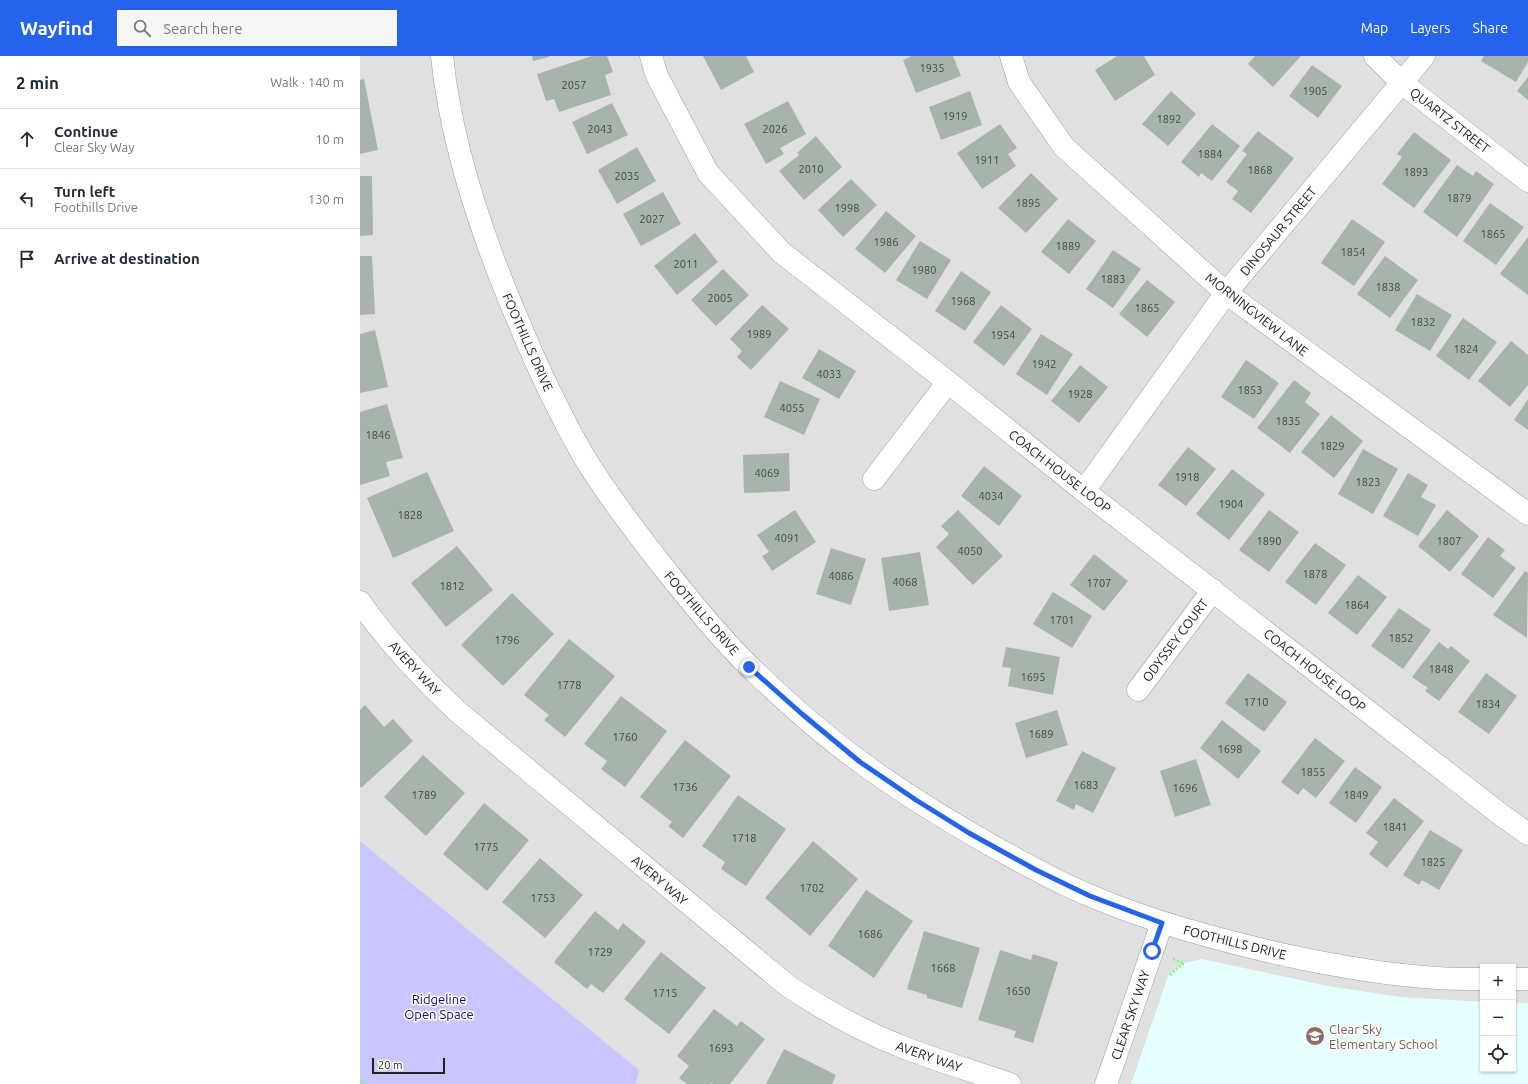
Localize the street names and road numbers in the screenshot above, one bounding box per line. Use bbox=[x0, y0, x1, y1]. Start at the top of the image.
street label: QUARTZ STREET bbox=[1407, 85, 1493, 156]
street label: DINOSAUR STREET bbox=[1237, 184, 1319, 278]
street label: MORNINGVIEW LANE bbox=[1203, 270, 1311, 358]
street label: FOOTHILLS DRIVE bbox=[500, 291, 556, 393]
street label: COACH HOUSE LOOP bbox=[1006, 427, 1114, 515]
street label: FOOTHILLS DRIVE bbox=[662, 568, 742, 658]
street label: ODYSSEY COURT bbox=[1139, 596, 1211, 684]
street label: COACH HOUSE LOOP bbox=[1261, 626, 1369, 714]
street label: AVERY WAY bbox=[386, 638, 444, 698]
street label: AVERY WAY bbox=[629, 853, 691, 908]
street label: FOOTHILLS DRIVE bbox=[1182, 922, 1288, 962]
street label: CLEAR SKY WAY bbox=[1108, 968, 1152, 1062]
street label: AVERY WAY bbox=[894, 1038, 964, 1074]

